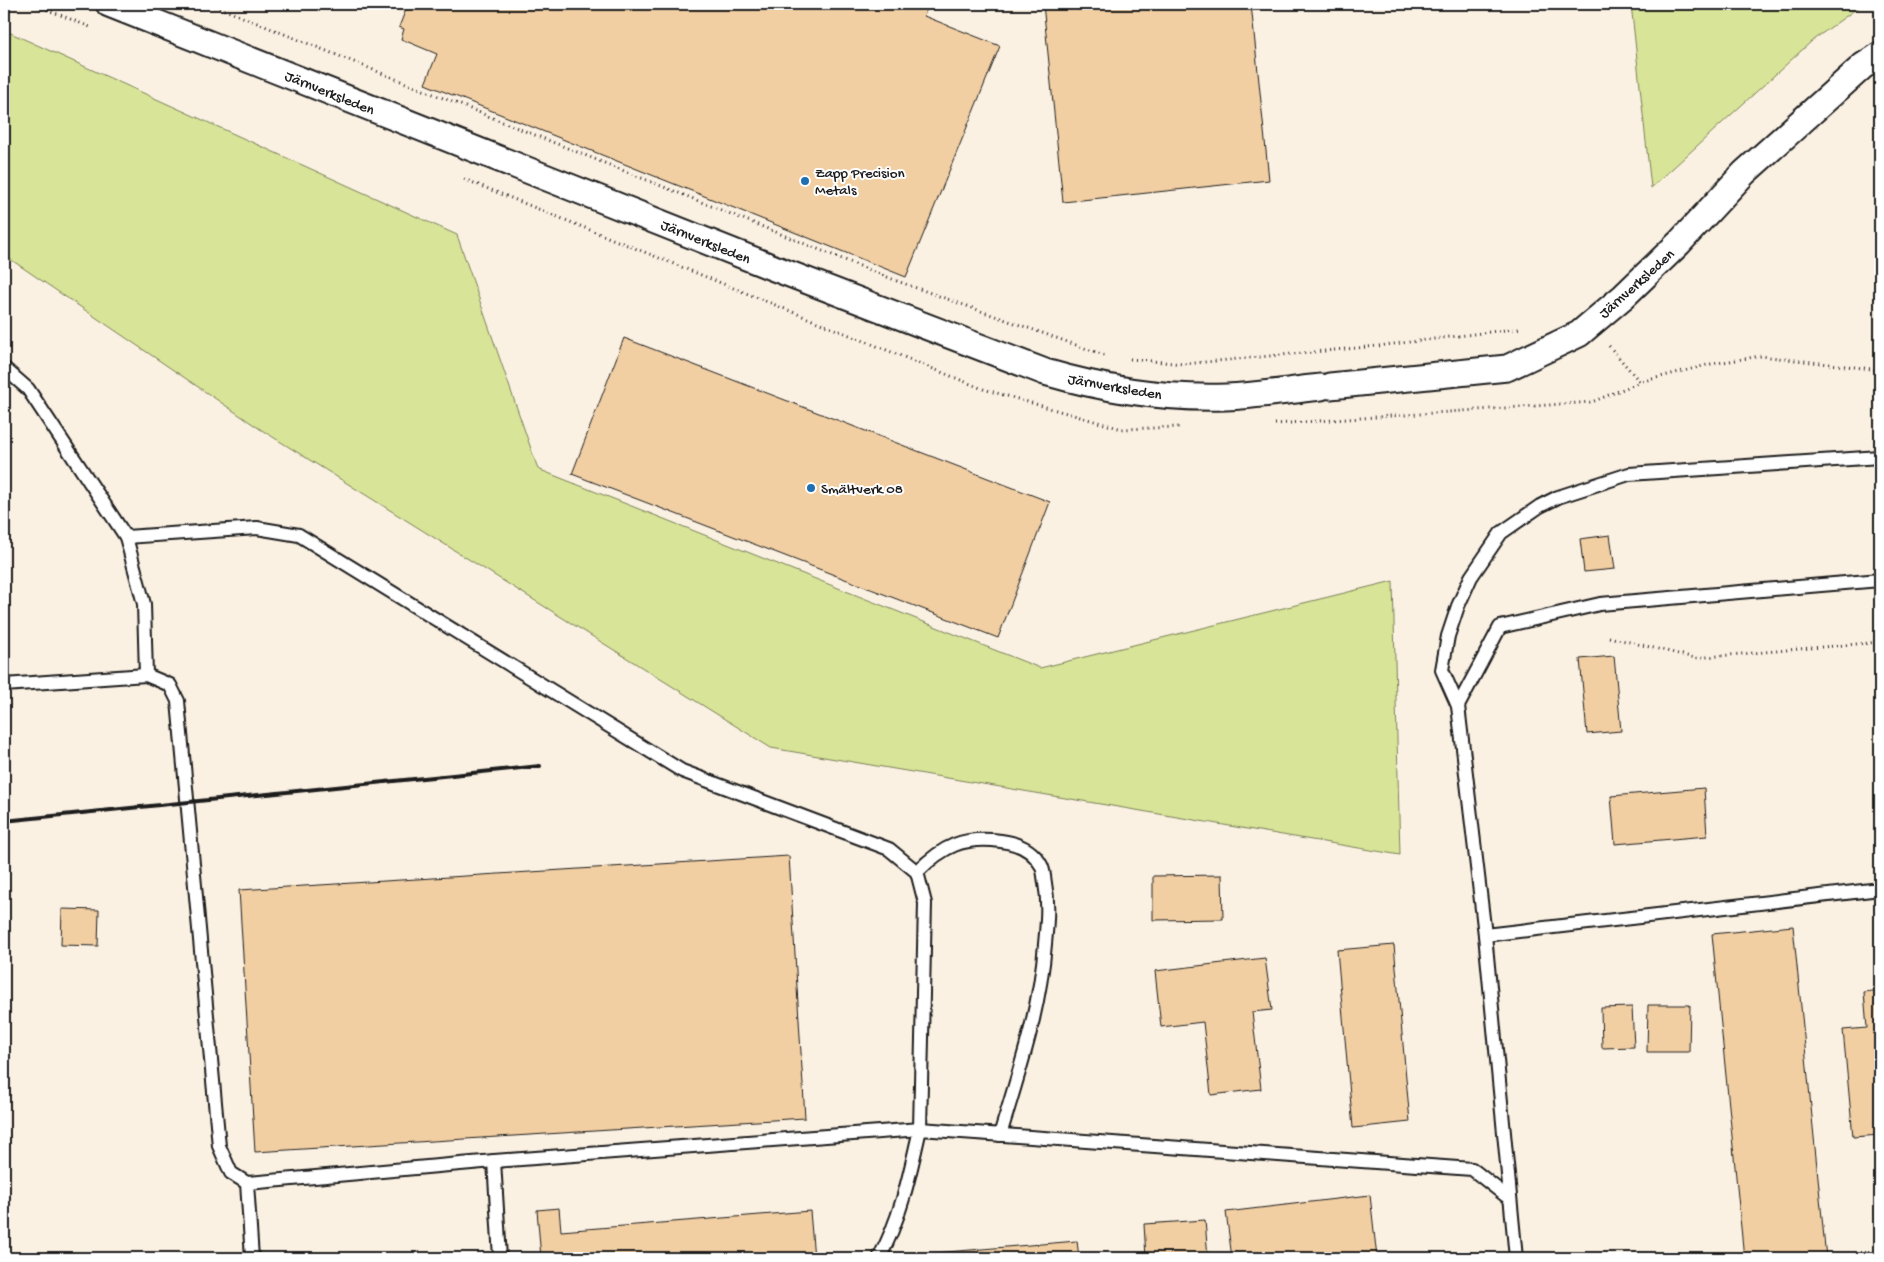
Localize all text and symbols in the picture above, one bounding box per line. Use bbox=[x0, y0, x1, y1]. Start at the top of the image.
street label: Järnverksleden bbox=[282, 68, 377, 120]
place label: Zapp Precision Metals bbox=[815, 165, 905, 200]
marker: Zapp Precision Metals bbox=[799, 175, 811, 187]
street label: Järnverksleden bbox=[658, 217, 753, 269]
street label: Järnverksleden bbox=[1596, 246, 1679, 323]
street label: Järnverksleden bbox=[1066, 371, 1163, 405]
place label: Smältverk 08 bbox=[821, 481, 903, 499]
marker: Smältverk 08 bbox=[805, 482, 817, 494]

